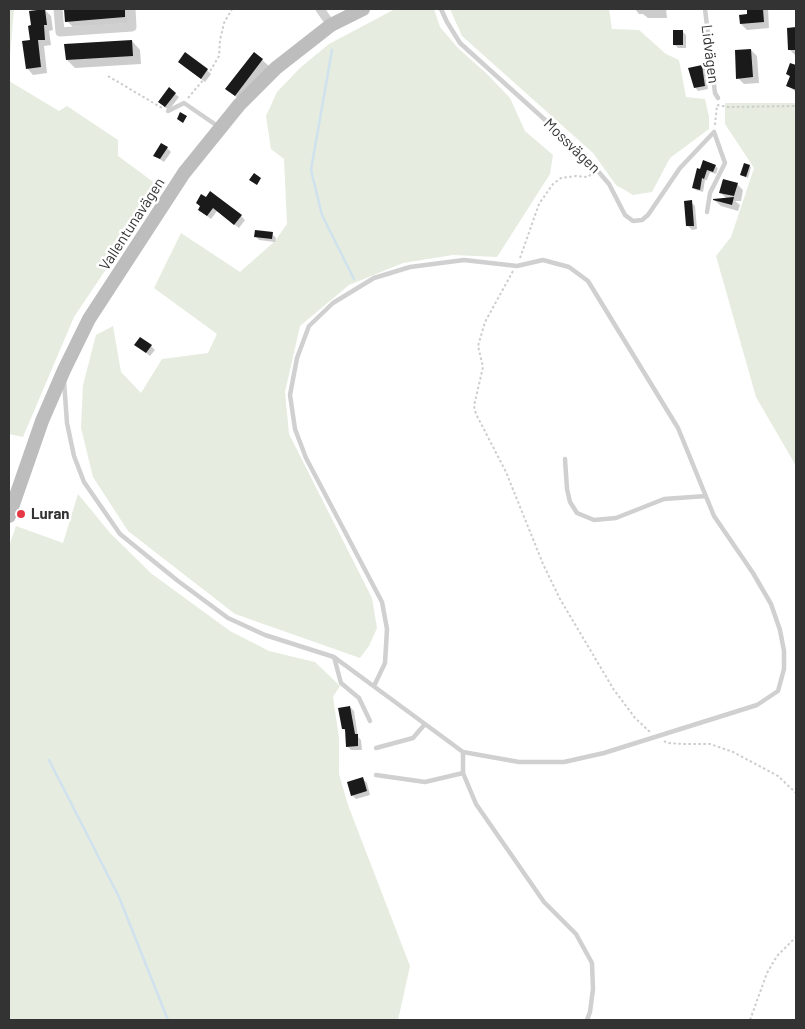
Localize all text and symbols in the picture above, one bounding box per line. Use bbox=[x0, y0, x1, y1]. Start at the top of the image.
street label: Lidvägen bbox=[697, 23, 723, 85]
street label: Mossvägen bbox=[540, 115, 604, 177]
street label: Vallentunavägen bbox=[95, 174, 169, 274]
place label: Luran bbox=[31, 505, 70, 523]
marker: Luran bbox=[15, 508, 27, 520]

